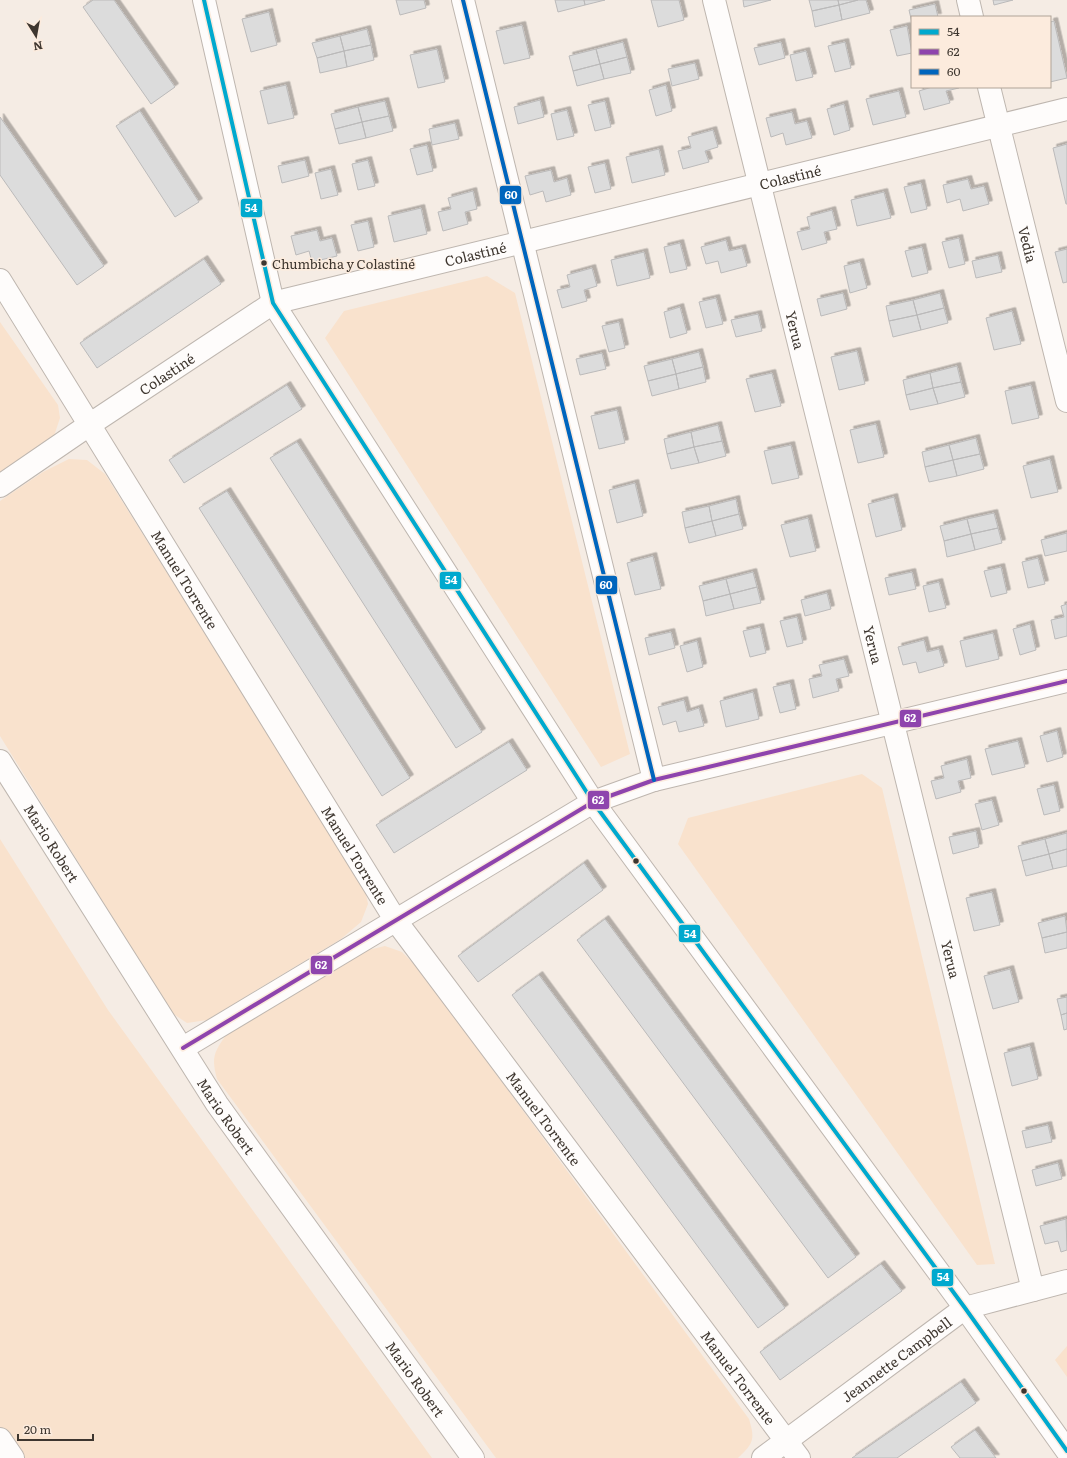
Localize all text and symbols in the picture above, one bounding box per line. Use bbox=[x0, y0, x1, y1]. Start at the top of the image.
north arrow bbox=[16, 16, 56, 56]
legend bbox=[911, 16, 1051, 88]
text: 54 bbox=[947, 22, 960, 40]
text: N bbox=[32, 38, 44, 56]
text: 62 bbox=[947, 42, 960, 60]
text: 60 bbox=[947, 62, 960, 80]
street label: Colastiné bbox=[757, 159, 823, 194]
line badge: 60 bbox=[499, 185, 522, 205]
text: 60 bbox=[504, 186, 518, 202]
line badge: 54 bbox=[240, 198, 263, 218]
text: 54 bbox=[245, 199, 258, 215]
street label: Vedia bbox=[1014, 224, 1042, 265]
street label: Colastiné bbox=[442, 236, 508, 271]
place label: Chumbicha y Colastiné bbox=[272, 254, 415, 273]
marker: Chumbicha y Colastiné bbox=[259, 258, 269, 268]
street label: Yerua bbox=[781, 309, 810, 352]
street label: Colastiné bbox=[135, 348, 198, 399]
street label: Manuel Torrente bbox=[147, 526, 223, 633]
line badge: 54 bbox=[439, 571, 462, 590]
text: 54 bbox=[445, 571, 458, 587]
line badge: 60 bbox=[595, 575, 618, 595]
text: 60 bbox=[599, 576, 613, 592]
street label: Yerua bbox=[859, 623, 888, 666]
line badge: 62 bbox=[899, 709, 922, 728]
text: 62 bbox=[904, 709, 916, 725]
line badge: 62 bbox=[587, 790, 610, 810]
text: 62 bbox=[592, 791, 604, 807]
street label: Mario Robert bbox=[20, 800, 84, 886]
street label: Manuel Torrente bbox=[317, 802, 393, 908]
unlabelled marker bbox=[631, 856, 641, 866]
line badge: 54 bbox=[678, 924, 701, 943]
text: 54 bbox=[684, 925, 697, 941]
street label: Yerua bbox=[937, 938, 966, 981]
line badge: 62 bbox=[310, 955, 333, 975]
text: 62 bbox=[315, 956, 327, 972]
street label: Manuel Torrente bbox=[502, 1067, 586, 1169]
street label: Mario Robert bbox=[193, 1074, 260, 1158]
line badge: 54 bbox=[931, 1268, 954, 1287]
text: 54 bbox=[937, 1268, 950, 1284]
street label: Jeannette Campbell bbox=[837, 1311, 956, 1407]
street label: Manuel Torrente bbox=[697, 1326, 780, 1429]
street label: Mario Robert bbox=[382, 1337, 450, 1421]
unlabelled marker bbox=[1019, 1386, 1029, 1396]
scale bar bbox=[18, 1416, 93, 1442]
text: 20 m bbox=[24, 1420, 51, 1438]

